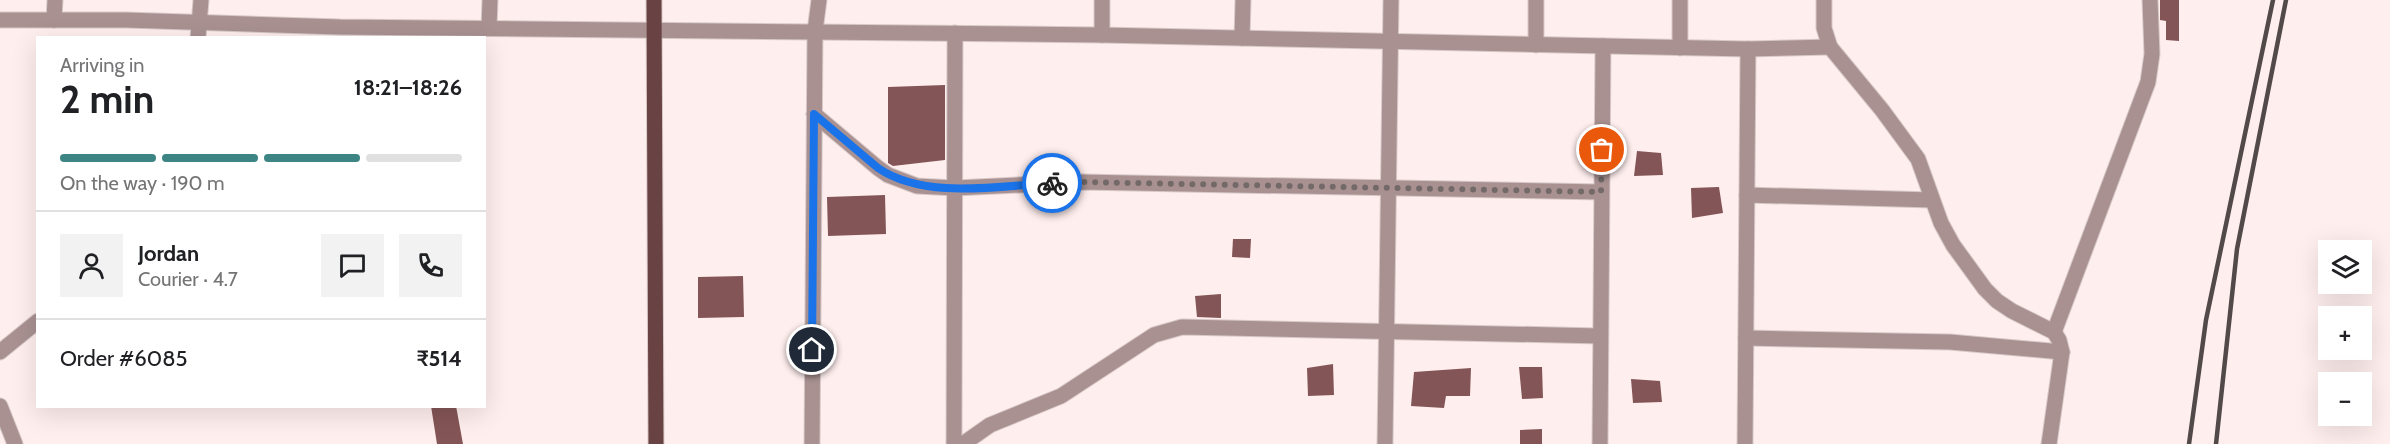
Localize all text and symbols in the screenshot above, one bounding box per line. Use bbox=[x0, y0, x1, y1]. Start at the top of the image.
text: Arriving in bbox=[60, 53, 144, 77]
text: 18:21–18:26 bbox=[354, 74, 462, 101]
text: 2 min bbox=[60, 75, 154, 123]
pin bbox=[1576, 124, 1627, 175]
icon: bag bbox=[1585, 133, 1618, 166]
courier bbox=[1022, 153, 1082, 213]
icon: bike bbox=[1036, 167, 1069, 200]
text: On the way · 190 m bbox=[60, 171, 225, 195]
button: person bbox=[60, 234, 123, 297]
button: chat bbox=[321, 234, 384, 297]
button: phone bbox=[399, 234, 462, 297]
text: Jordan bbox=[138, 240, 199, 267]
map controls bbox=[2318, 240, 2372, 426]
button: layers bbox=[2318, 240, 2372, 294]
text: Courier · 4.7 bbox=[138, 267, 238, 291]
button: + bbox=[2318, 306, 2372, 360]
pin bbox=[786, 324, 837, 375]
icon: home bbox=[795, 333, 828, 366]
text: Order #6085 bbox=[60, 345, 187, 372]
text: ₹514 bbox=[416, 345, 462, 372]
button: − bbox=[2318, 372, 2372, 426]

